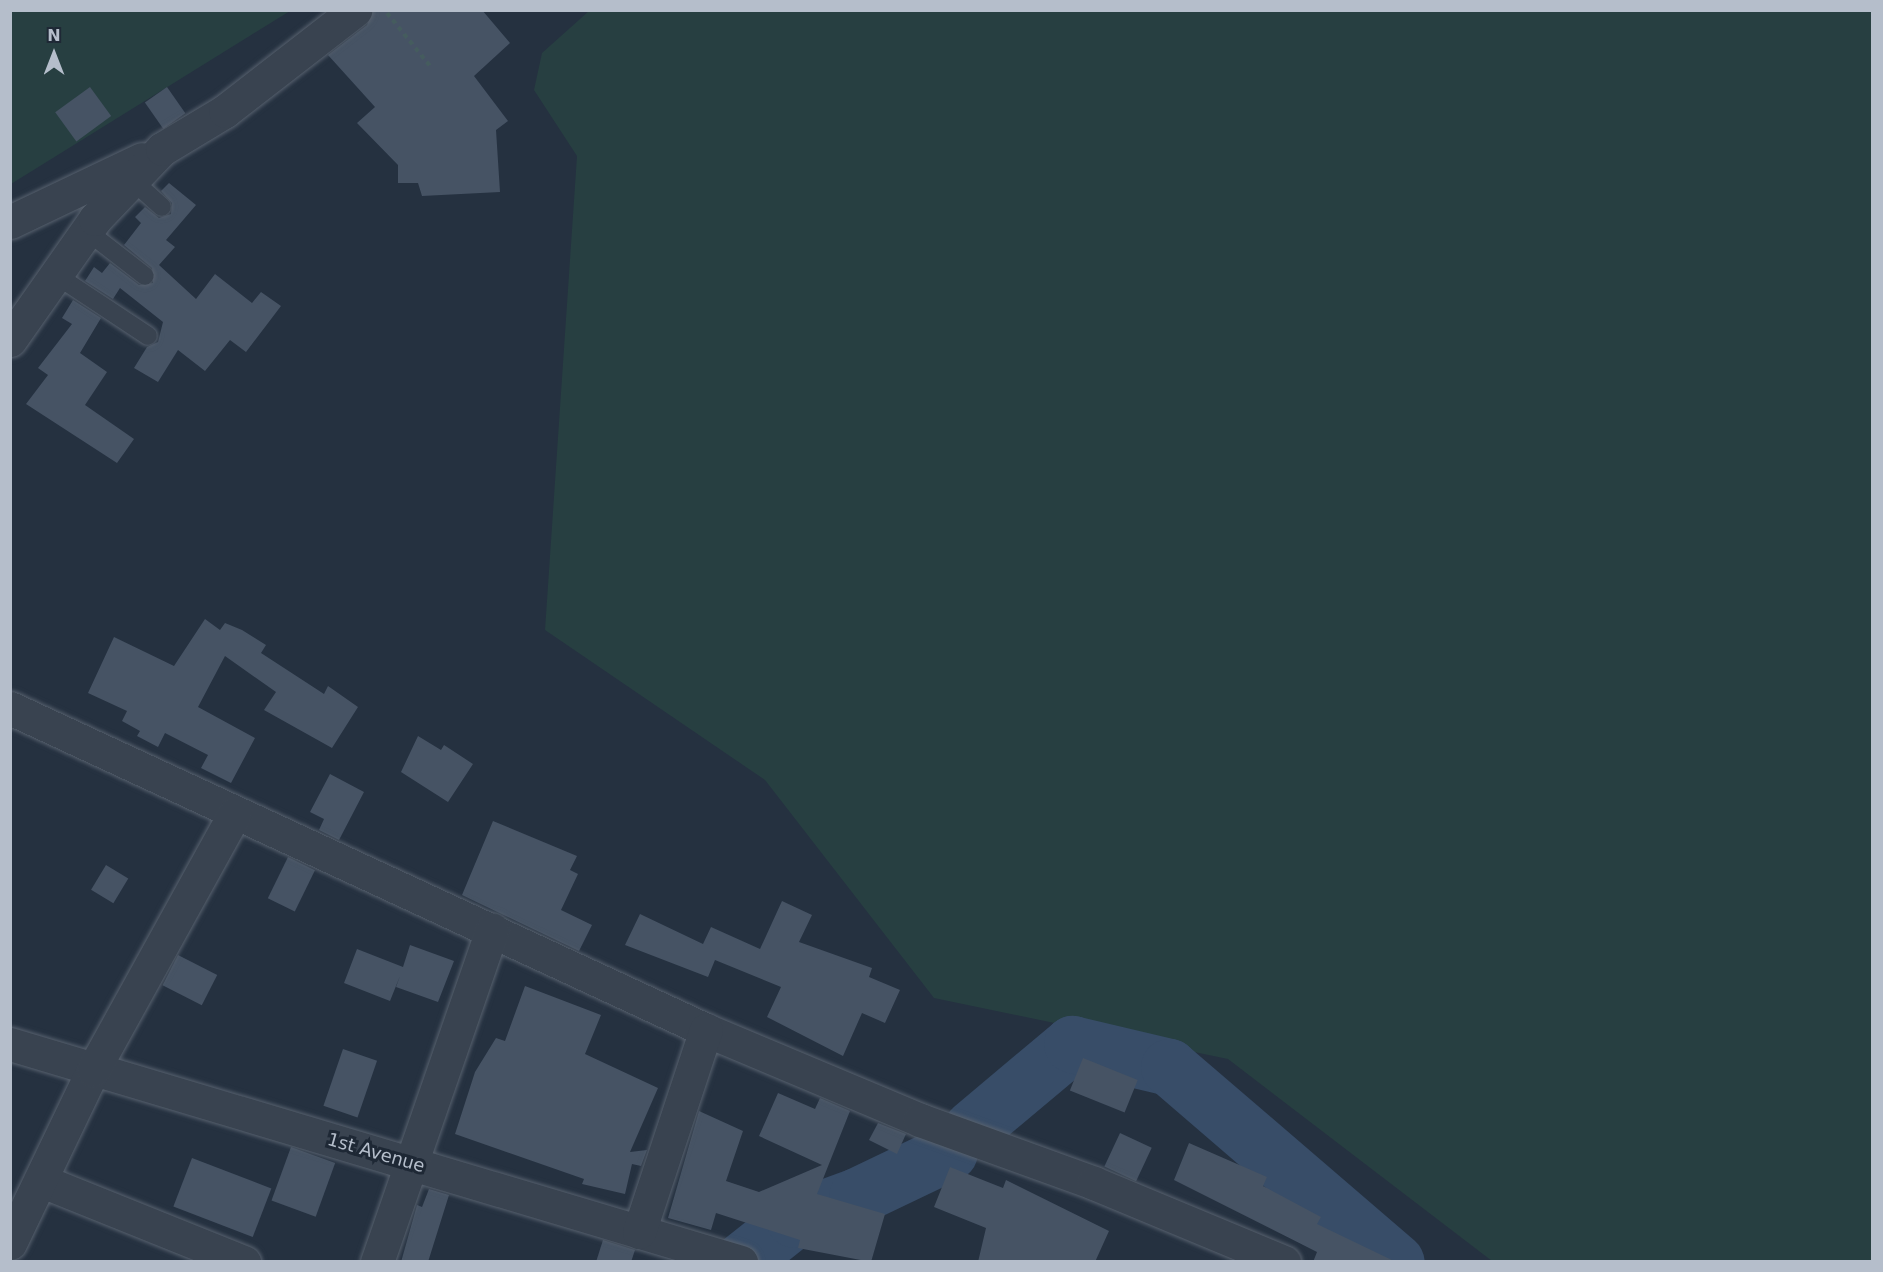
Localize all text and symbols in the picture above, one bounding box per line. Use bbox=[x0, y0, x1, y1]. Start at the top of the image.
north arrow bbox=[24, 24, 84, 84]
text: N bbox=[47, 26, 61, 45]
street label: 1st Avenue bbox=[325, 1129, 427, 1177]

